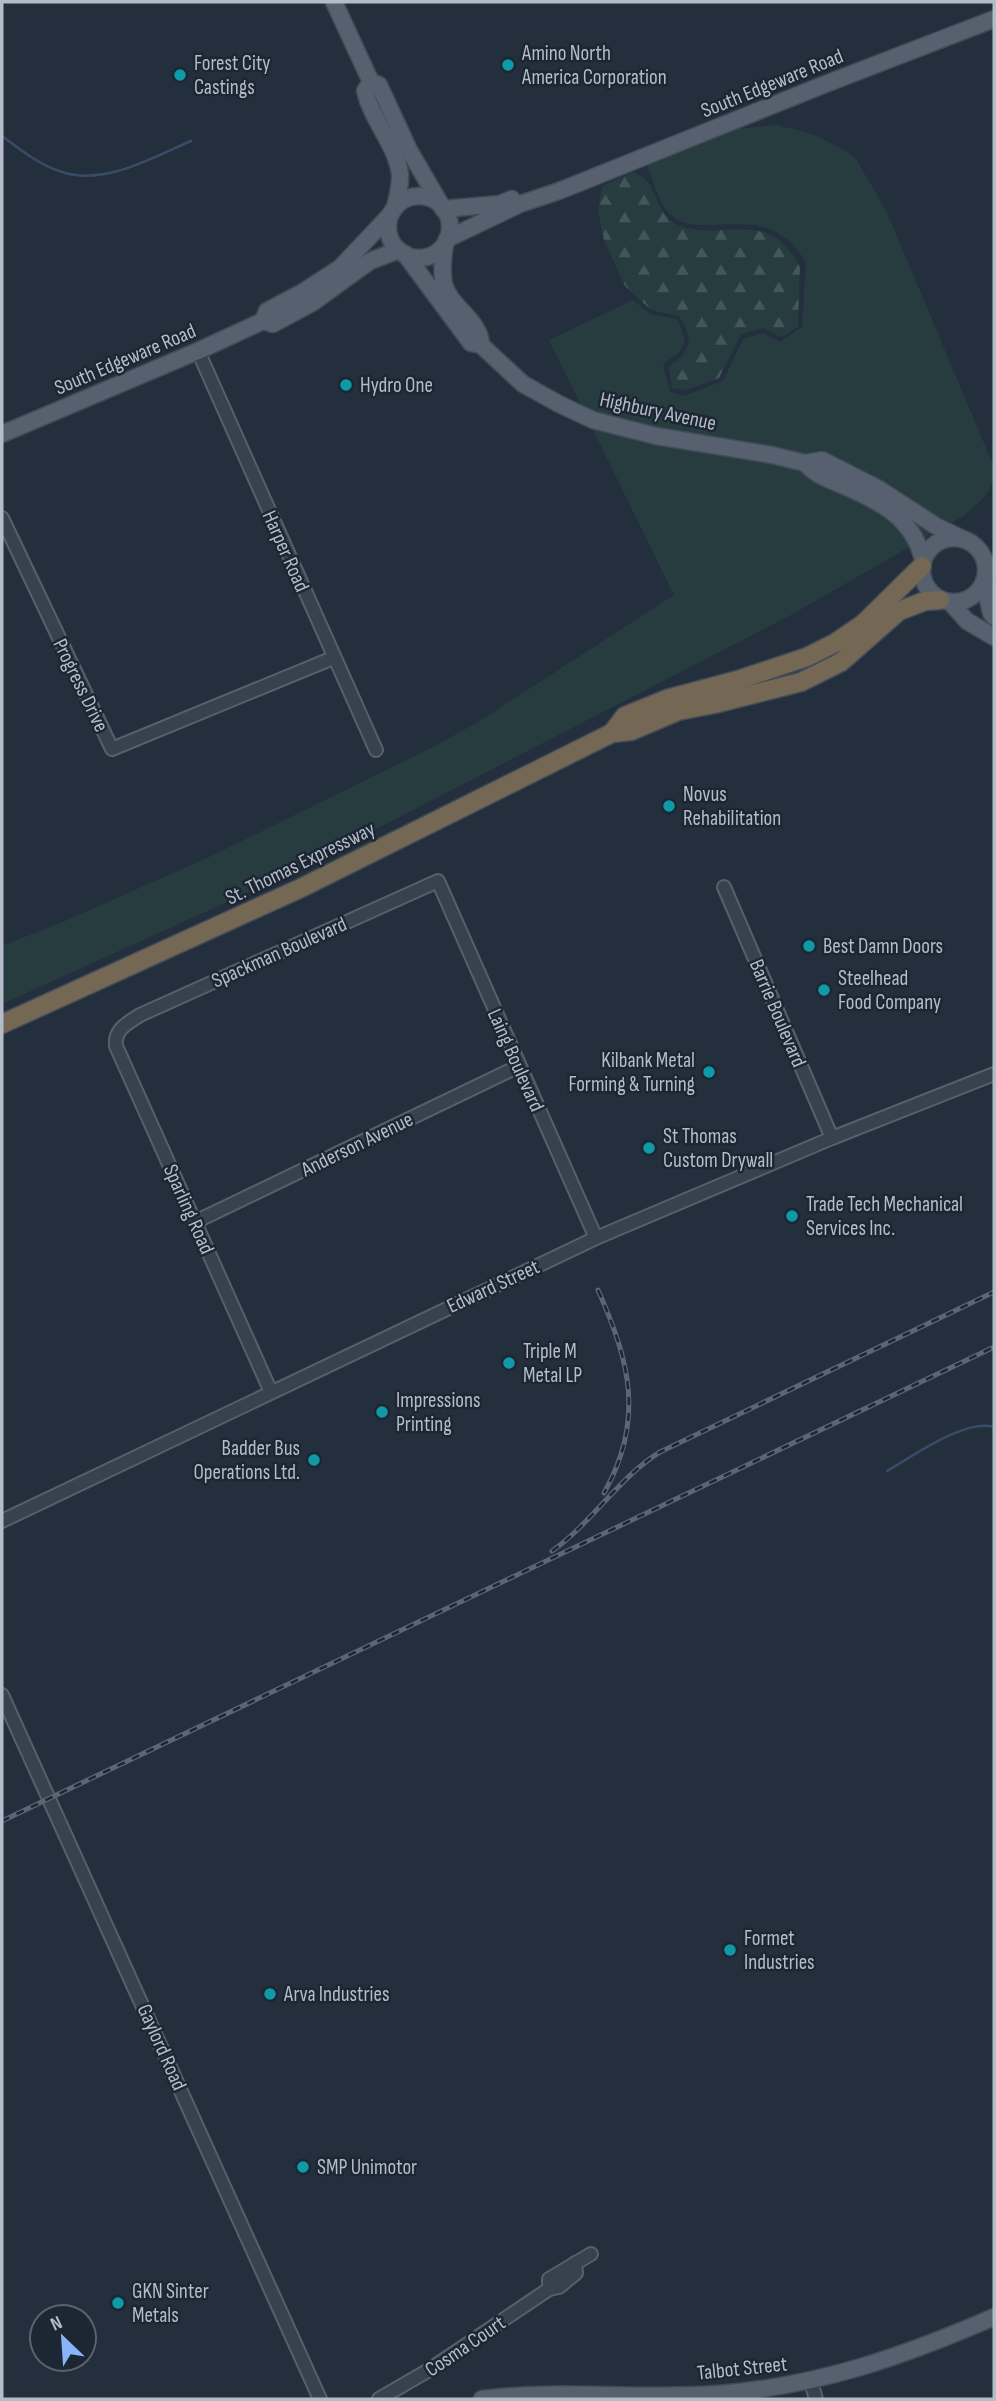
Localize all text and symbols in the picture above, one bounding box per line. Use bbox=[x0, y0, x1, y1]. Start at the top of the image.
place label: Amino North America Corporation bbox=[521, 41, 667, 90]
street label: South Edgeware Road bbox=[697, 44, 847, 123]
place label: Forest City Castings bbox=[194, 51, 270, 100]
marker: Amino North America Corporation bbox=[500, 57, 516, 73]
marker: Forest City Castings bbox=[172, 67, 188, 83]
street label: South Edgeware Road bbox=[51, 318, 200, 401]
place label: Hydro One bbox=[360, 373, 433, 398]
marker: Hydro One bbox=[338, 377, 354, 393]
street label: Highbury Avenue bbox=[597, 387, 718, 436]
street label: Harper Road bbox=[257, 507, 315, 596]
street label: Progress Drive bbox=[47, 635, 114, 736]
place label: Novus Rehabilitation bbox=[683, 782, 781, 831]
marker: Novus Rehabilitation bbox=[661, 798, 677, 814]
street label: St. Thomas Expressway bbox=[221, 816, 379, 910]
street label: Spackman Boulevard bbox=[208, 911, 351, 993]
place label: Best Damn Doors bbox=[823, 934, 943, 959]
marker: Best Damn Doors bbox=[801, 938, 817, 954]
street label: Barrie Boulevard bbox=[744, 956, 811, 1071]
place label: Steelhead Food Company bbox=[838, 966, 941, 1015]
marker: Steelhead Food Company bbox=[816, 982, 832, 998]
street label: Laing Boulevard bbox=[482, 1005, 549, 1115]
place label: Kilbank Metal Forming & Turning bbox=[568, 1048, 695, 1097]
marker: Kilbank Metal Forming & Turning bbox=[701, 1064, 717, 1080]
street label: Anderson Avenue bbox=[296, 1107, 417, 1183]
place label: St Thomas Custom Drywall bbox=[663, 1124, 773, 1173]
marker: St Thomas Custom Drywall bbox=[641, 1140, 657, 1156]
street label: Sparling Road bbox=[158, 1160, 219, 1258]
place label: Trade Tech Mechanical Services Inc. bbox=[806, 1192, 963, 1241]
marker: Trade Tech Mechanical Services Inc. bbox=[784, 1208, 800, 1224]
street label: Edward Street bbox=[443, 1254, 543, 1319]
place label: Triple M Metal LP bbox=[523, 1339, 582, 1388]
marker: Triple M Metal LP bbox=[501, 1355, 517, 1371]
place label: Impressions Printing bbox=[396, 1388, 481, 1437]
marker: Impressions Printing bbox=[374, 1404, 390, 1420]
place label: Badder Bus Operations Ltd. bbox=[193, 1436, 300, 1485]
marker: Badder Bus Operations Ltd. bbox=[306, 1452, 322, 1468]
place label: Formet Industries bbox=[744, 1926, 815, 1975]
marker: Formet Industries bbox=[722, 1942, 738, 1958]
place label: Arva Industries bbox=[283, 1982, 389, 2007]
marker: Arva Industries bbox=[262, 1986, 278, 2002]
street label: Gaylord Road bbox=[131, 2000, 192, 2094]
place label: SMP Unimotor bbox=[317, 2155, 417, 2180]
marker: SMP Unimotor bbox=[295, 2159, 311, 2175]
place label: GKN Sinter Metals bbox=[132, 2279, 209, 2328]
marker: GKN Sinter Metals bbox=[110, 2295, 126, 2311]
north arrow bbox=[28, 2303, 98, 2373]
text: N bbox=[47, 2311, 66, 2337]
street label: Cosma Court bbox=[420, 2311, 510, 2382]
street label: Talbot Street bbox=[696, 2351, 788, 2386]

